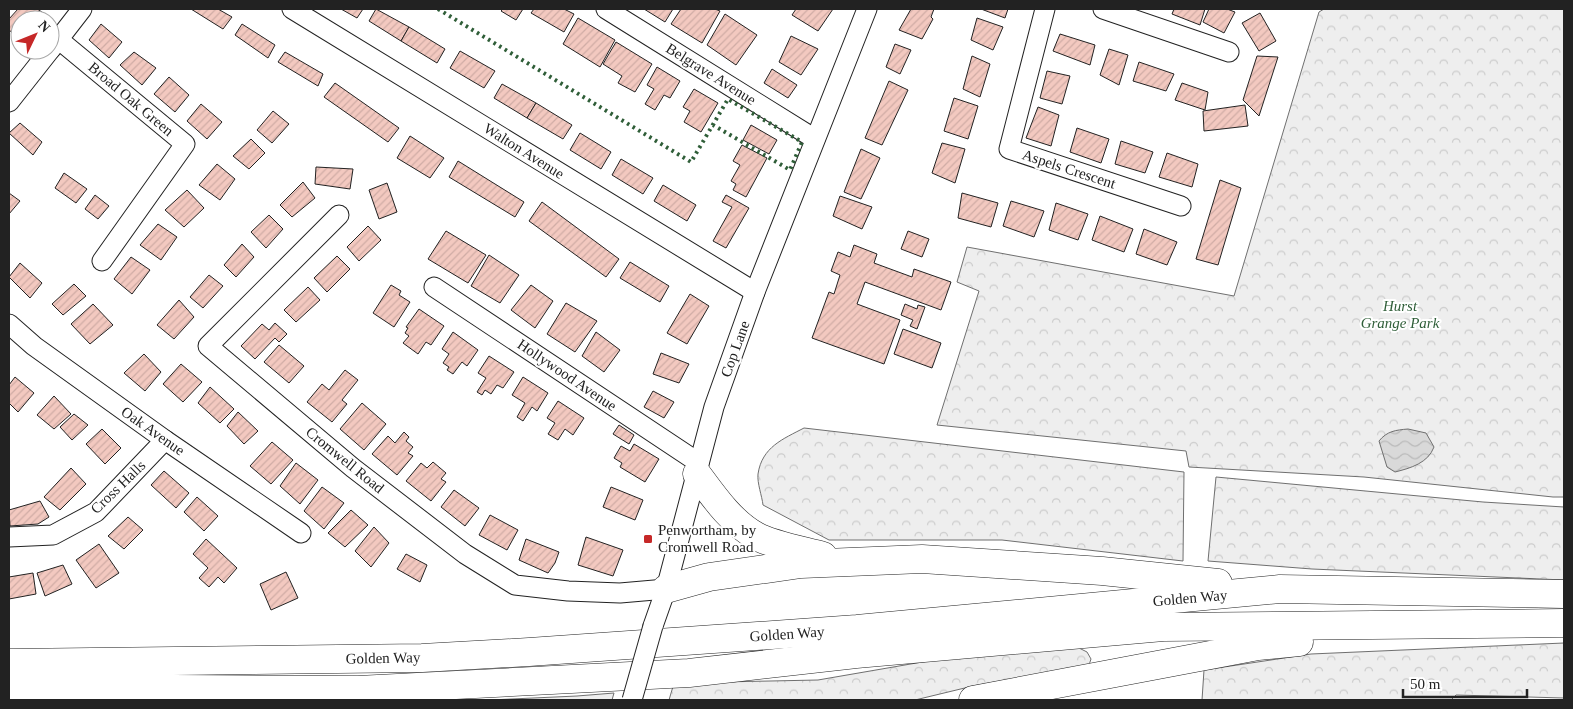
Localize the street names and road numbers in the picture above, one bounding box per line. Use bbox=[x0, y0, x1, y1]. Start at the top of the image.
street label: Belgrave Avenue bbox=[663, 40, 759, 108]
street label: Broad Oak Green bbox=[85, 59, 177, 139]
street label: Walton Avenue bbox=[481, 120, 567, 182]
street label: Aspels Crescent bbox=[1020, 146, 1118, 192]
street label: Cop Lane bbox=[717, 318, 753, 379]
street label: Hollywood Avenue bbox=[514, 336, 620, 414]
street label: Oak Avenue bbox=[118, 403, 188, 459]
street label: Cromwell Road bbox=[303, 424, 387, 497]
street label: Cross Halls bbox=[87, 457, 149, 517]
street label: Golden Way bbox=[1152, 587, 1228, 609]
street label: Golden Way bbox=[749, 623, 825, 645]
street label: Golden Way bbox=[345, 649, 421, 667]

